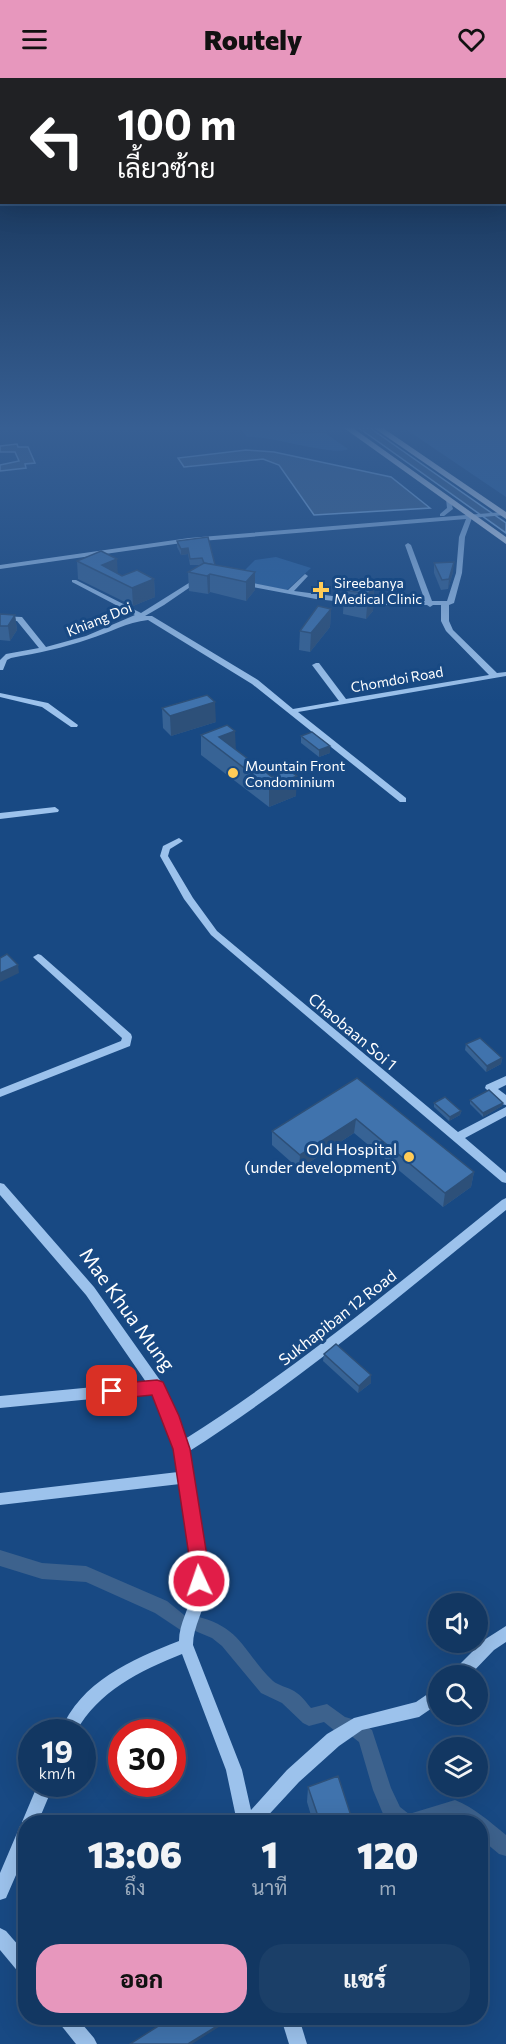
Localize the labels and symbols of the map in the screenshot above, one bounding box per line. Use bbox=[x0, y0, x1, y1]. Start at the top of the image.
place label: Sireebanya Medical Clinic bbox=[334, 574, 422, 607]
marker: Sireebanya Medical Clinic bbox=[312, 581, 330, 599]
street label: Khiang Doi bbox=[64, 598, 134, 640]
street label: Chomdoi Road bbox=[349, 663, 445, 695]
place label: Mountain Front Condominium bbox=[245, 757, 345, 790]
marker: Mountain Front Condominium bbox=[226, 766, 240, 780]
street label: Chaobaan Soi 1 bbox=[305, 989, 401, 1073]
place label: Old Hospital (under development) bbox=[245, 1139, 397, 1176]
marker: Old Hospital (under development) bbox=[402, 1150, 416, 1164]
street label: Mae Khua Mung bbox=[75, 1243, 181, 1376]
street label: Sukhapiban 12 Road bbox=[274, 1265, 400, 1369]
pin bbox=[86, 1365, 137, 1416]
position arrow bbox=[167, 1549, 231, 1613]
speed limit sign: 30 bbox=[108, 1719, 186, 1797]

